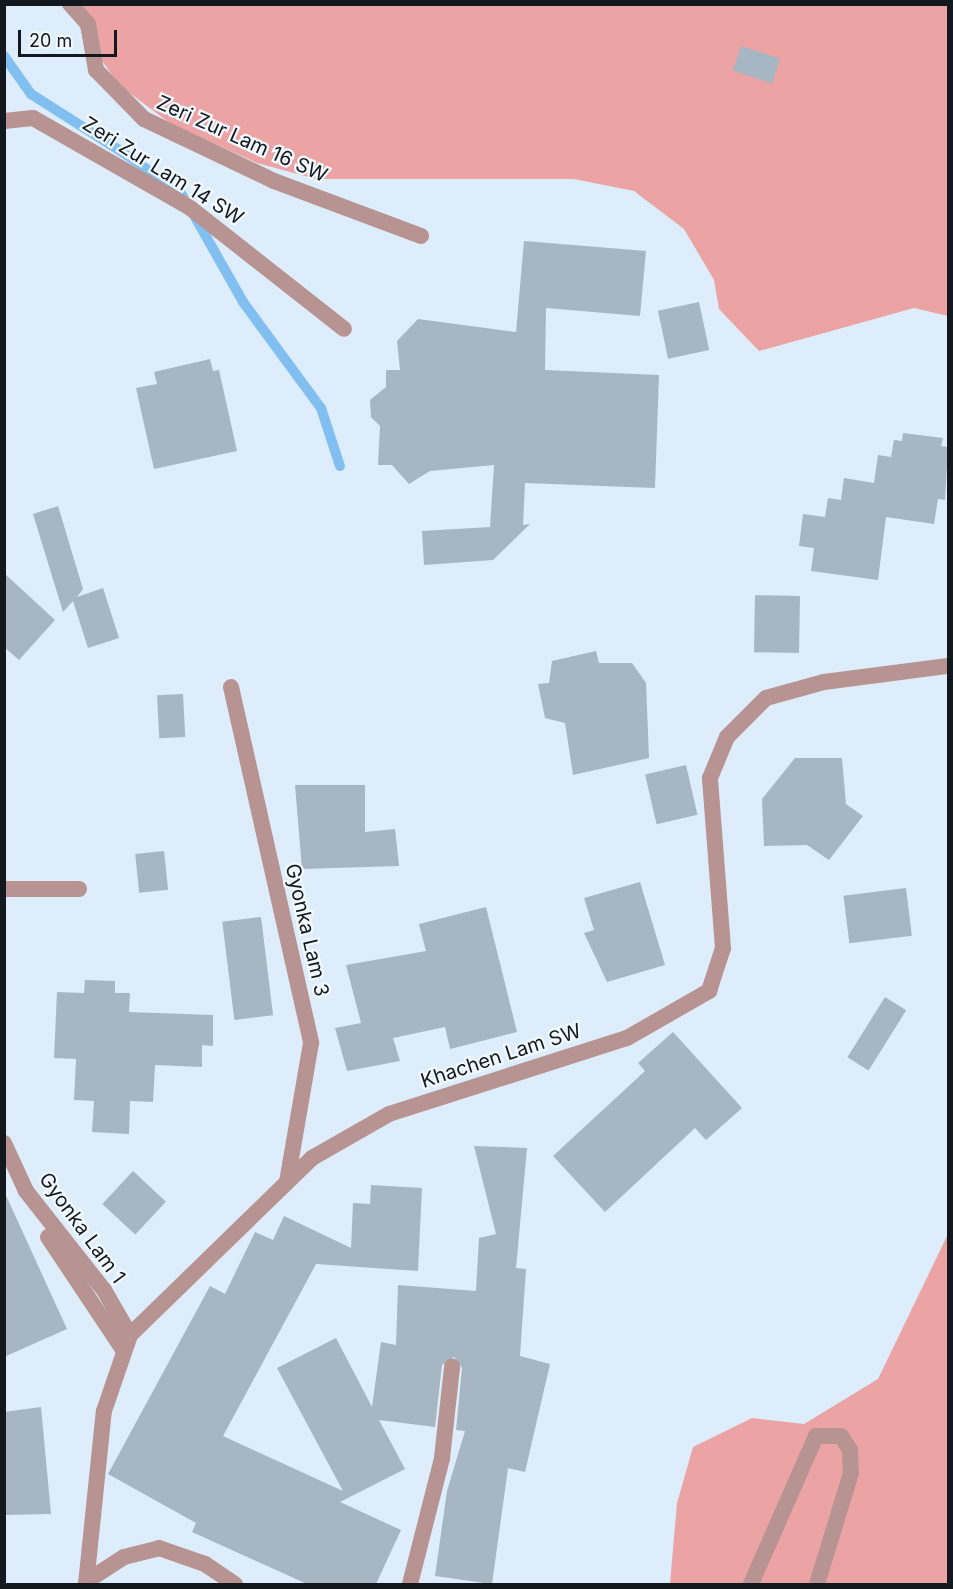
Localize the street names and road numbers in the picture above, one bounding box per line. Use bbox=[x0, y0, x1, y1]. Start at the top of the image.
street label: Zeri Zur Lam 16 SW bbox=[153, 91, 331, 187]
street label: Zeri Zur Lam 14 SW bbox=[78, 112, 248, 230]
street label: Gyonka Lam 3 bbox=[280, 861, 334, 999]
street label: Khachen Lam SW bbox=[418, 1019, 584, 1093]
street label: Gyonka Lam 1 bbox=[34, 1168, 130, 1288]

